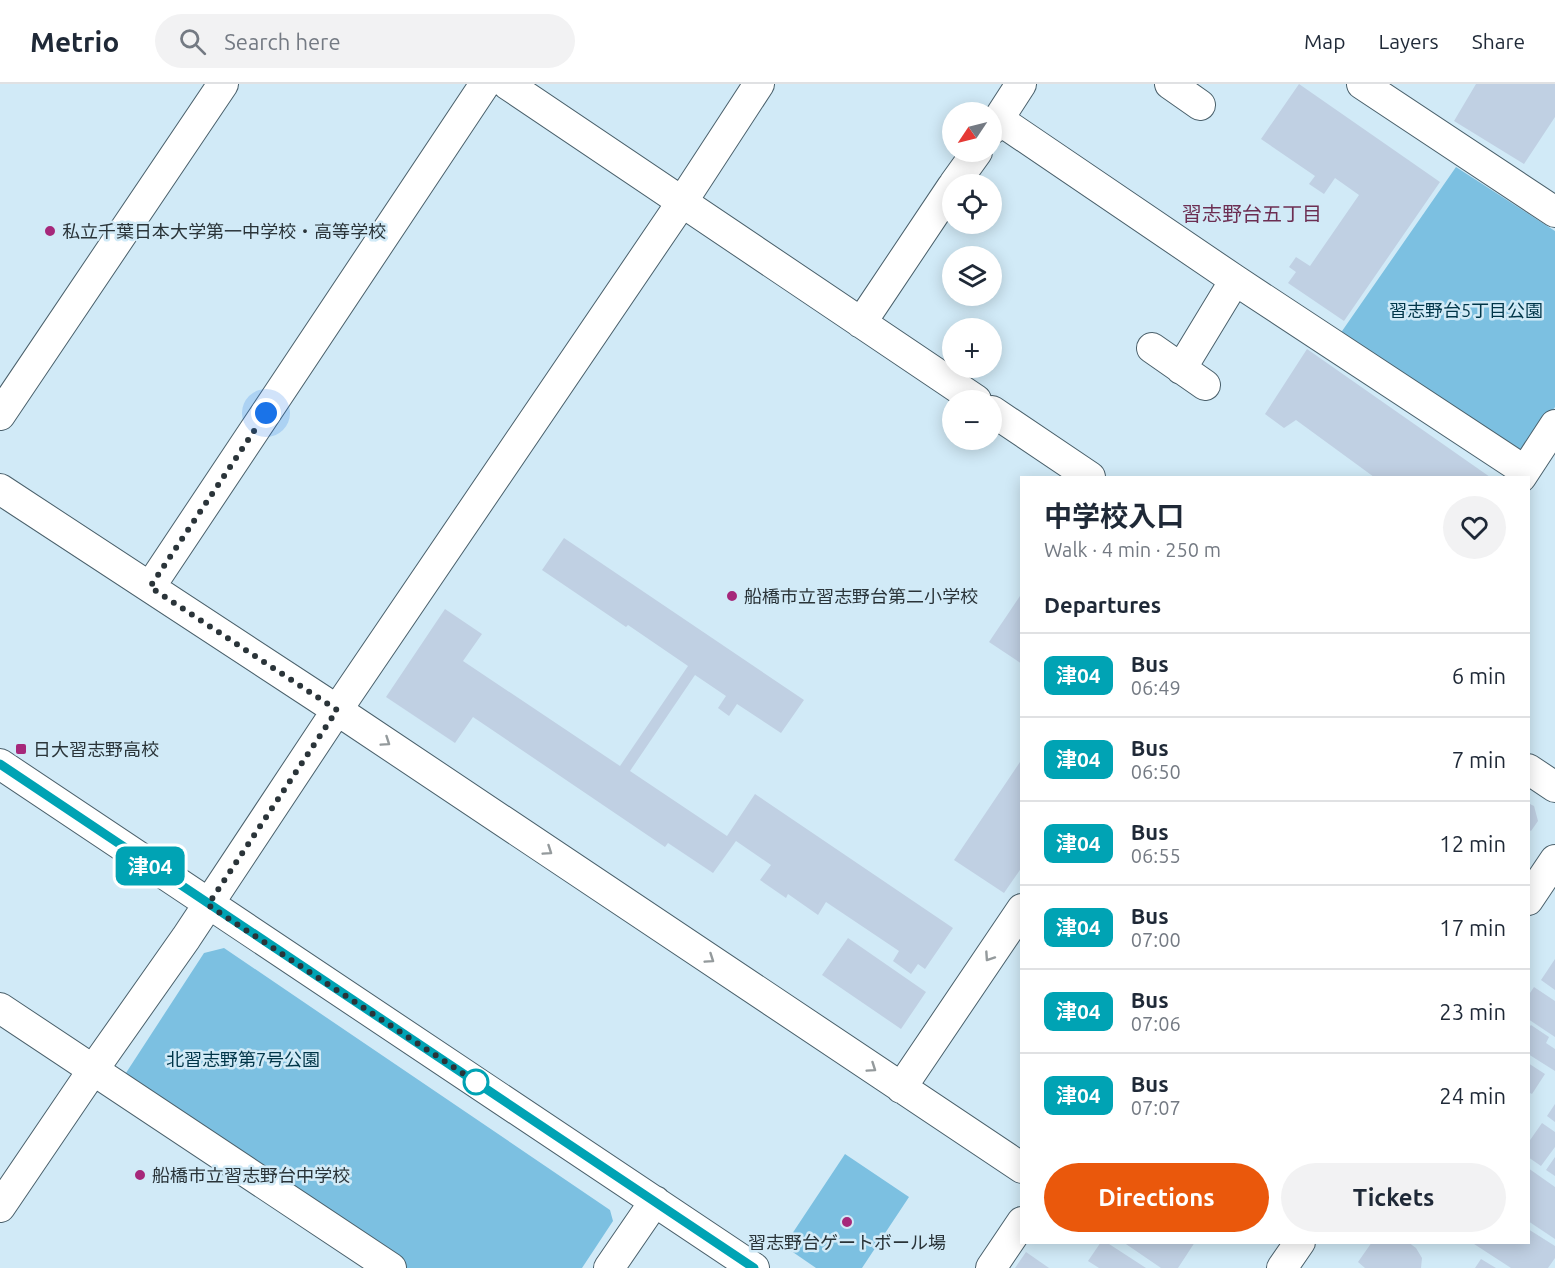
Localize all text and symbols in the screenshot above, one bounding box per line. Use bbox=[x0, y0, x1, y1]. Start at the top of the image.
search box bbox=[155, 14, 575, 68]
icon: search bbox=[176, 25, 209, 58]
text: Metrio bbox=[30, 26, 119, 57]
text: Search here bbox=[224, 29, 341, 54]
text: Map bbox=[1304, 29, 1345, 53]
text: Layers bbox=[1378, 29, 1439, 53]
text: Share bbox=[1472, 29, 1525, 53]
north arrow bbox=[942, 102, 1002, 162]
map controls bbox=[942, 102, 1002, 450]
button: locate bbox=[942, 174, 1002, 234]
district label: 習志野台五丁目 bbox=[1182, 202, 1322, 225]
place label: 私立千葉日本大学第一中学校・高等学校 bbox=[62, 221, 386, 241]
marker: 私立千葉日本大学第一中学校・高等学校 bbox=[43, 224, 57, 238]
button: layers bbox=[942, 246, 1002, 306]
park label: 習志野台5丁目公園 bbox=[1389, 300, 1543, 320]
button: + bbox=[942, 318, 1002, 378]
button: − bbox=[942, 390, 1002, 450]
your location bbox=[251, 398, 281, 428]
button: heart bbox=[1443, 496, 1506, 559]
text: 中学校入口 bbox=[1044, 500, 1184, 531]
text: Walk · 4 min · 250 m bbox=[1044, 538, 1221, 561]
place label: 船橋市立習志野台第二小学校 bbox=[744, 586, 978, 606]
marker: 船橋市立習志野台第二小学校 bbox=[725, 589, 739, 603]
text: Departures bbox=[1044, 592, 1161, 617]
text: Bus bbox=[1131, 651, 1169, 676]
text: 津04 bbox=[1056, 663, 1101, 687]
text: 6 min bbox=[1452, 663, 1506, 688]
text: 06:49 bbox=[1131, 676, 1181, 699]
one-way arrow bbox=[379, 735, 390, 746]
text: Bus bbox=[1131, 735, 1169, 760]
place label: 日大習志野高校 bbox=[33, 739, 159, 759]
marker: 日大習志野高校 bbox=[14, 742, 28, 756]
text: 津04 bbox=[1056, 747, 1101, 771]
text: 7 min bbox=[1452, 747, 1506, 772]
text: 06:50 bbox=[1131, 760, 1181, 783]
text: Bus bbox=[1131, 819, 1169, 844]
text: 津04 bbox=[1056, 831, 1101, 855]
text: 12 min bbox=[1439, 831, 1506, 856]
one-way arrow bbox=[541, 844, 552, 855]
text: 06:55 bbox=[1131, 844, 1181, 867]
line badge: 津04 bbox=[116, 846, 184, 886]
text: 津04 bbox=[128, 854, 172, 878]
text: Bus bbox=[1131, 903, 1169, 928]
text: 津04 bbox=[1056, 915, 1101, 939]
text: 17 min bbox=[1439, 915, 1506, 940]
text: 07:00 bbox=[1131, 928, 1181, 951]
one-way arrow bbox=[985, 950, 996, 961]
one-way arrow bbox=[703, 952, 714, 963]
text: Bus bbox=[1131, 987, 1169, 1012]
text: 津04 bbox=[1056, 999, 1101, 1023]
text: 23 min bbox=[1439, 999, 1506, 1024]
text: 07:06 bbox=[1131, 1012, 1181, 1035]
park label: 北習志野第7号公園 bbox=[166, 1049, 320, 1069]
one-way arrow bbox=[865, 1061, 876, 1072]
unlabelled marker bbox=[463, 1069, 489, 1095]
text: Bus bbox=[1131, 1071, 1169, 1096]
text: 津04 bbox=[1056, 1083, 1101, 1107]
text: 24 min bbox=[1439, 1083, 1506, 1108]
text: 07:07 bbox=[1131, 1096, 1181, 1119]
button: Directions bbox=[1044, 1163, 1269, 1232]
button: Tickets bbox=[1281, 1163, 1506, 1232]
place label: 船橋市立習志野台中学校 bbox=[152, 1165, 350, 1185]
marker: 船橋市立習志野台中学校 bbox=[133, 1168, 147, 1182]
marker: 習志野台ゲートボール場 bbox=[840, 1215, 854, 1229]
place label: 習志野台ゲートボール場 bbox=[748, 1232, 946, 1252]

